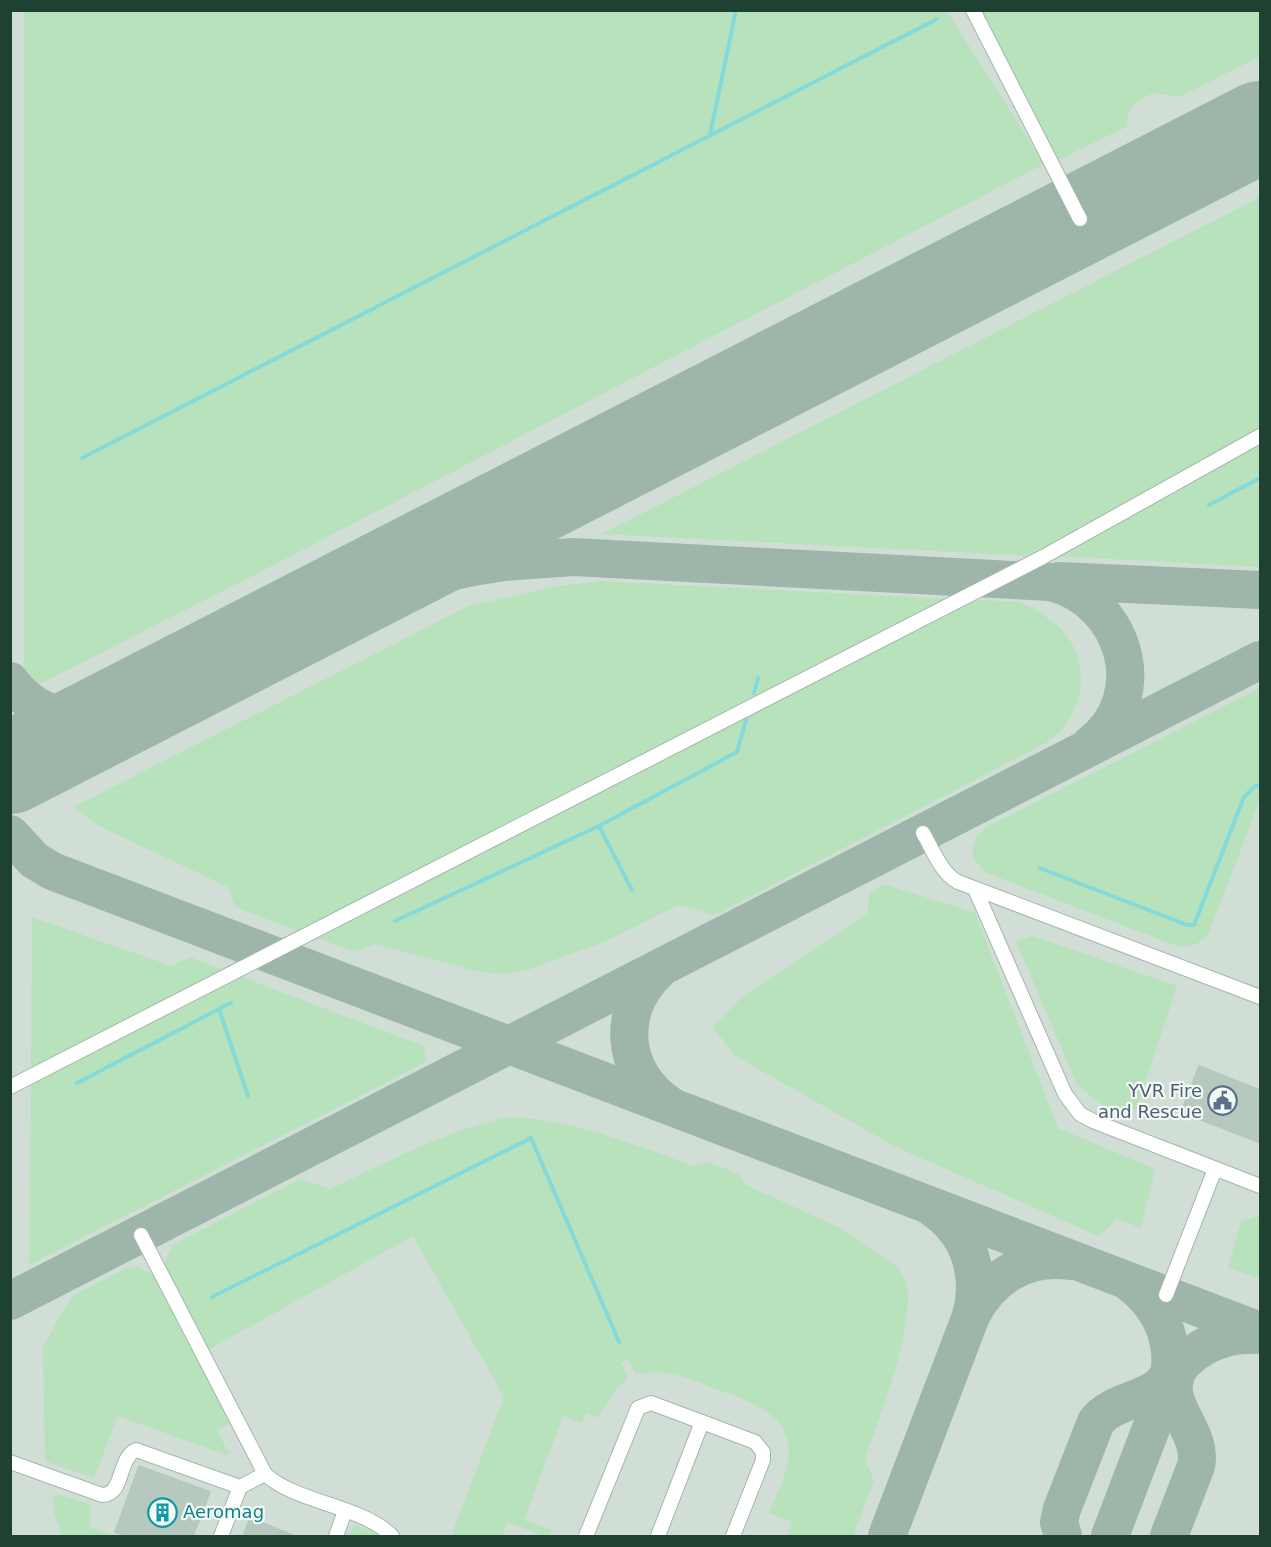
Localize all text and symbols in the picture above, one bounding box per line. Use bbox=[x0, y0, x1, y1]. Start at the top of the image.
place label: YVR Fire and Rescue bbox=[1098, 1080, 1202, 1122]
public building icon: YVR Fire and Rescue bbox=[1207, 1085, 1239, 1117]
building icon: Aeromag bbox=[146, 1496, 178, 1528]
place label: Aeromag bbox=[183, 1501, 264, 1522]

